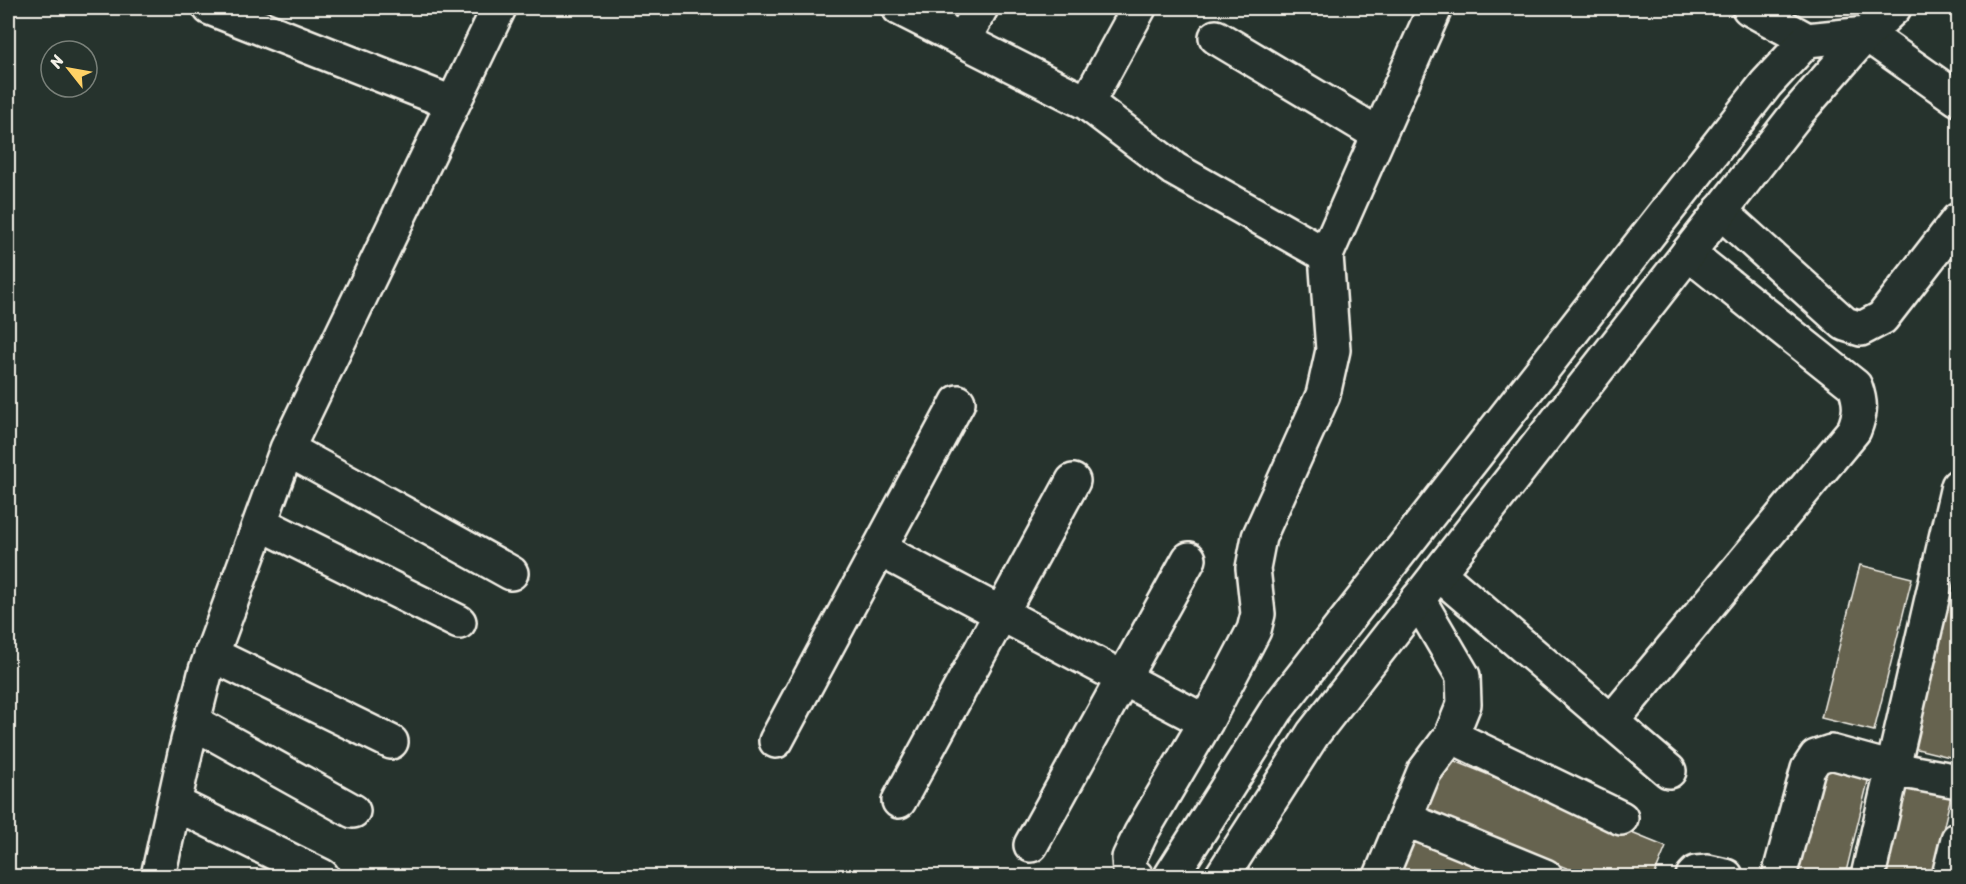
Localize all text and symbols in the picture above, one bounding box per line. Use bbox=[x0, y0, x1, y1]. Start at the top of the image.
north arrow bbox=[39, 39, 99, 99]
text: N bbox=[41, 49, 72, 75]

